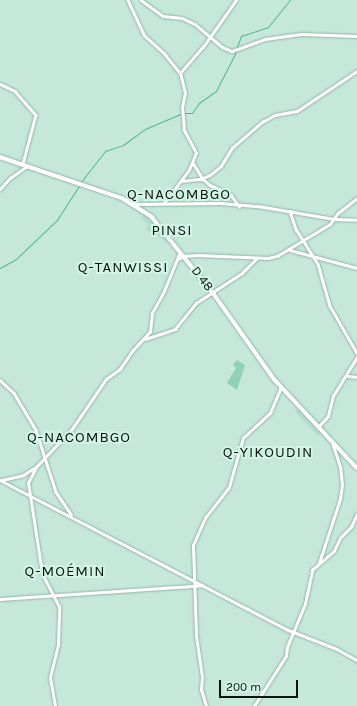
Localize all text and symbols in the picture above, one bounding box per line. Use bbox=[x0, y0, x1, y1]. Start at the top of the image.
district label: Q-NACOMBGO bbox=[127, 186, 231, 204]
district label: PINSI bbox=[151, 222, 193, 240]
district label: Q-TANWISSI bbox=[78, 259, 168, 277]
street label: D 48 bbox=[188, 264, 216, 294]
district label: Q-NACOMBGO bbox=[27, 429, 131, 447]
district label: Q-YIKOUDIN bbox=[223, 444, 313, 462]
district label: Q-MOÉMIN bbox=[25, 563, 105, 581]
scale bar bbox=[221, 672, 300, 698]
text: 200 m bbox=[226, 680, 261, 694]

